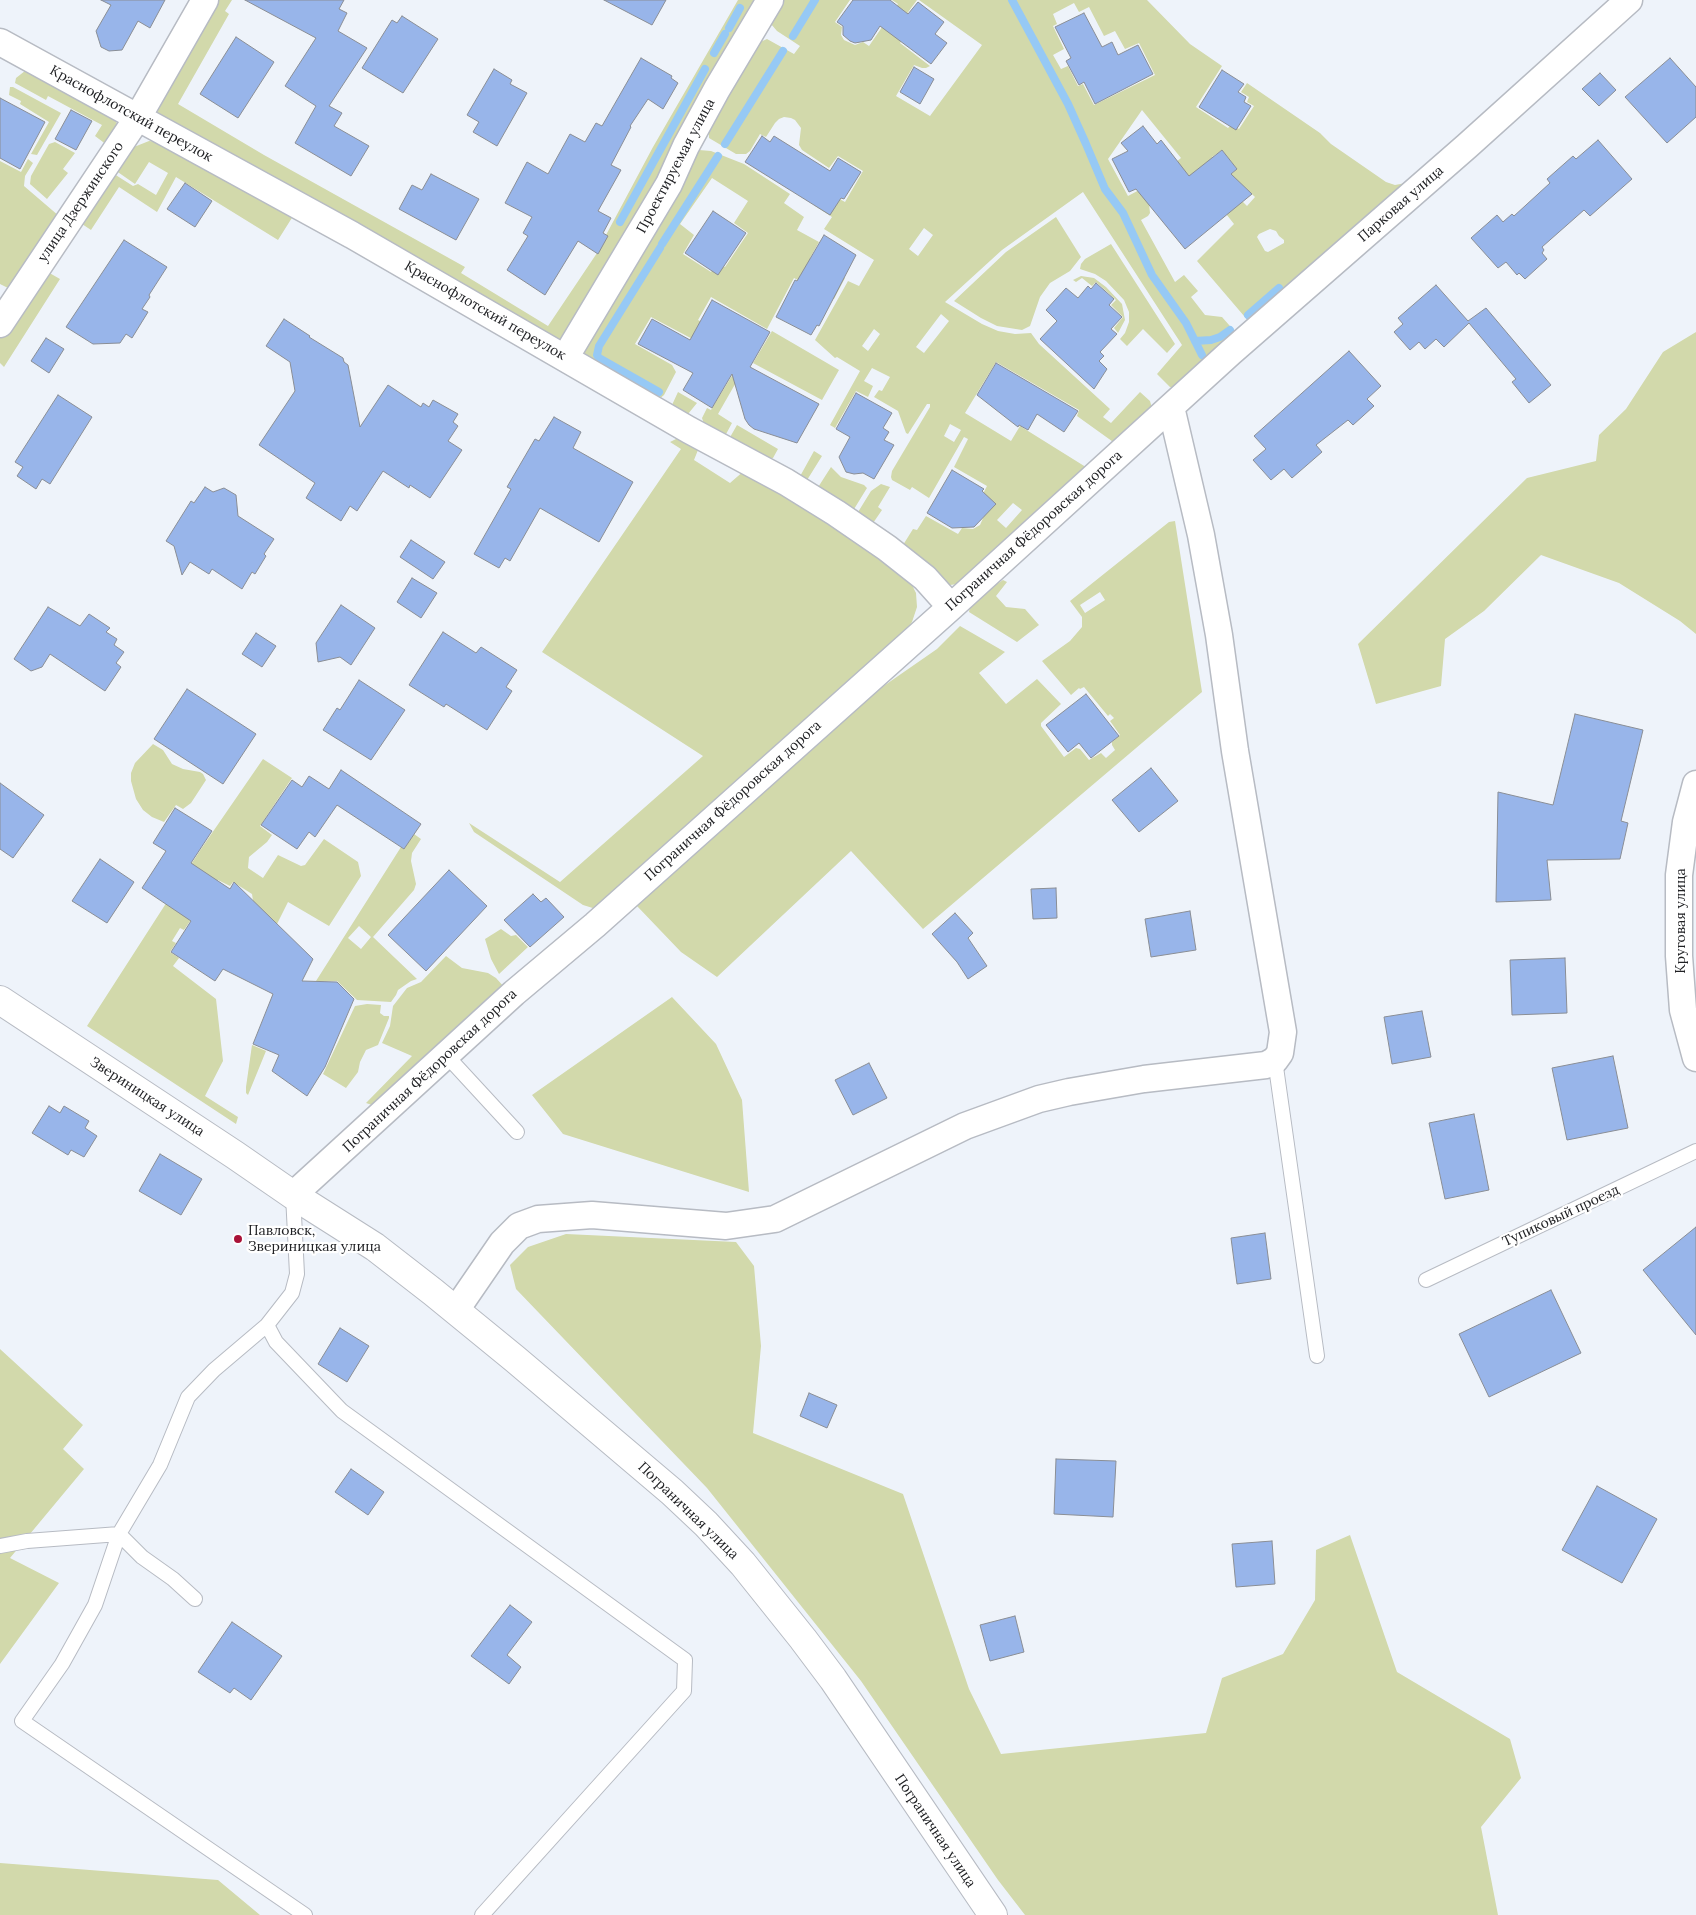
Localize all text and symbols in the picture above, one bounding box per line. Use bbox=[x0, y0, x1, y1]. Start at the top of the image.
street label: Краснофлотский переулок bbox=[47, 62, 215, 166]
street label: Проектируемая улица bbox=[633, 96, 719, 236]
street label: улица Дзержинского bbox=[34, 139, 128, 265]
street label: Парковая улица bbox=[1355, 162, 1447, 246]
street label: Краснофлотский переулок bbox=[401, 258, 569, 364]
street label: Пограничная Фёдоровская дорога bbox=[942, 447, 1126, 615]
street label: Пограничная Фёдоровская дорога bbox=[641, 717, 825, 885]
street label: Круговая улица bbox=[1673, 868, 1689, 974]
street label: Пограничная Фёдоровская дорога bbox=[339, 986, 521, 1156]
street label: Звериницкая улица bbox=[87, 1054, 207, 1140]
street label: Тупиковый проезд bbox=[1500, 1182, 1622, 1250]
place label: Павловск, Звериницкая улица bbox=[248, 1223, 381, 1256]
marker: Павловск, Звериницкая улица bbox=[232, 1233, 244, 1245]
street label: Пограничная улица bbox=[634, 1459, 742, 1563]
street label: Пограничная улица bbox=[891, 1771, 979, 1891]

